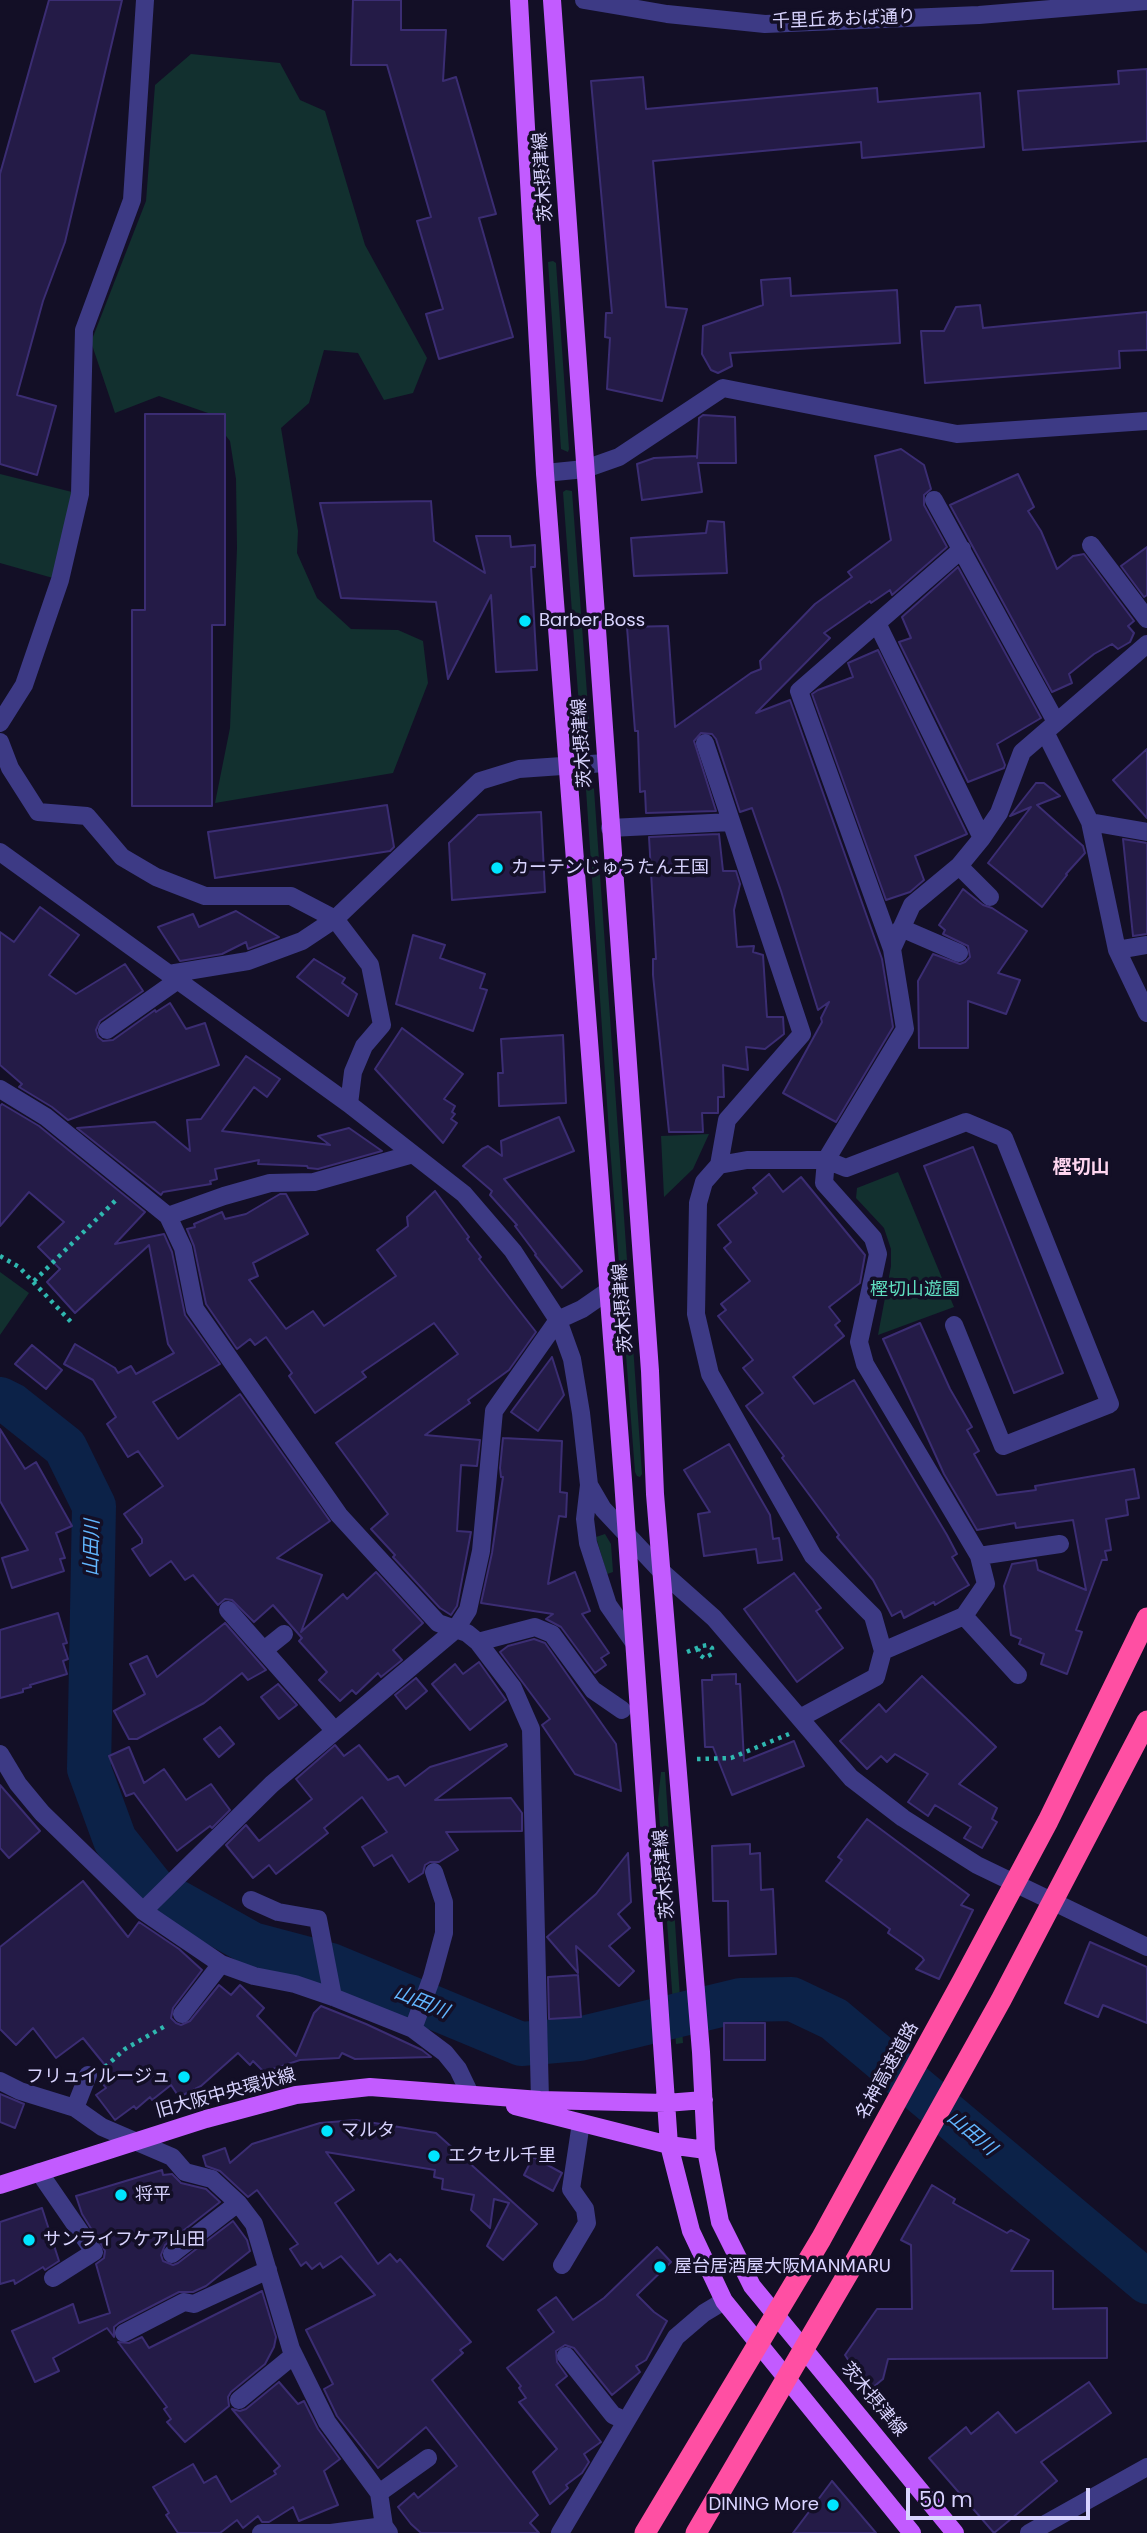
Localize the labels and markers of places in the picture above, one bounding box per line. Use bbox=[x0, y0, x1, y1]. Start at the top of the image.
place label: Barber Boss bbox=[539, 610, 645, 632]
marker: Barber Boss bbox=[517, 613, 533, 629]
place label: カーテンじゅうたん王国 bbox=[511, 857, 709, 879]
marker: カーテンじゅうたん王国 bbox=[489, 860, 505, 876]
place label: フリュイルージュ bbox=[26, 2066, 170, 2088]
marker: フリュイルージュ bbox=[176, 2069, 192, 2085]
place label: マルタ bbox=[341, 2120, 395, 2142]
marker: マルタ bbox=[319, 2123, 335, 2139]
place label: エクセル千里 bbox=[448, 2145, 556, 2167]
marker: エクセル千里 bbox=[426, 2148, 442, 2164]
place label: 将平 bbox=[135, 2184, 171, 2206]
marker: 将平 bbox=[113, 2187, 129, 2203]
place label: サンライフケア山田 bbox=[43, 2229, 205, 2251]
marker: サンライフケア山田 bbox=[21, 2232, 37, 2248]
place label: 屋台居酒屋大阪MANMARU bbox=[674, 2256, 891, 2278]
marker: 屋台居酒屋大阪MANMARU bbox=[652, 2259, 668, 2275]
place label: DINING More bbox=[708, 2494, 819, 2516]
marker: DINING More bbox=[825, 2497, 841, 2513]

